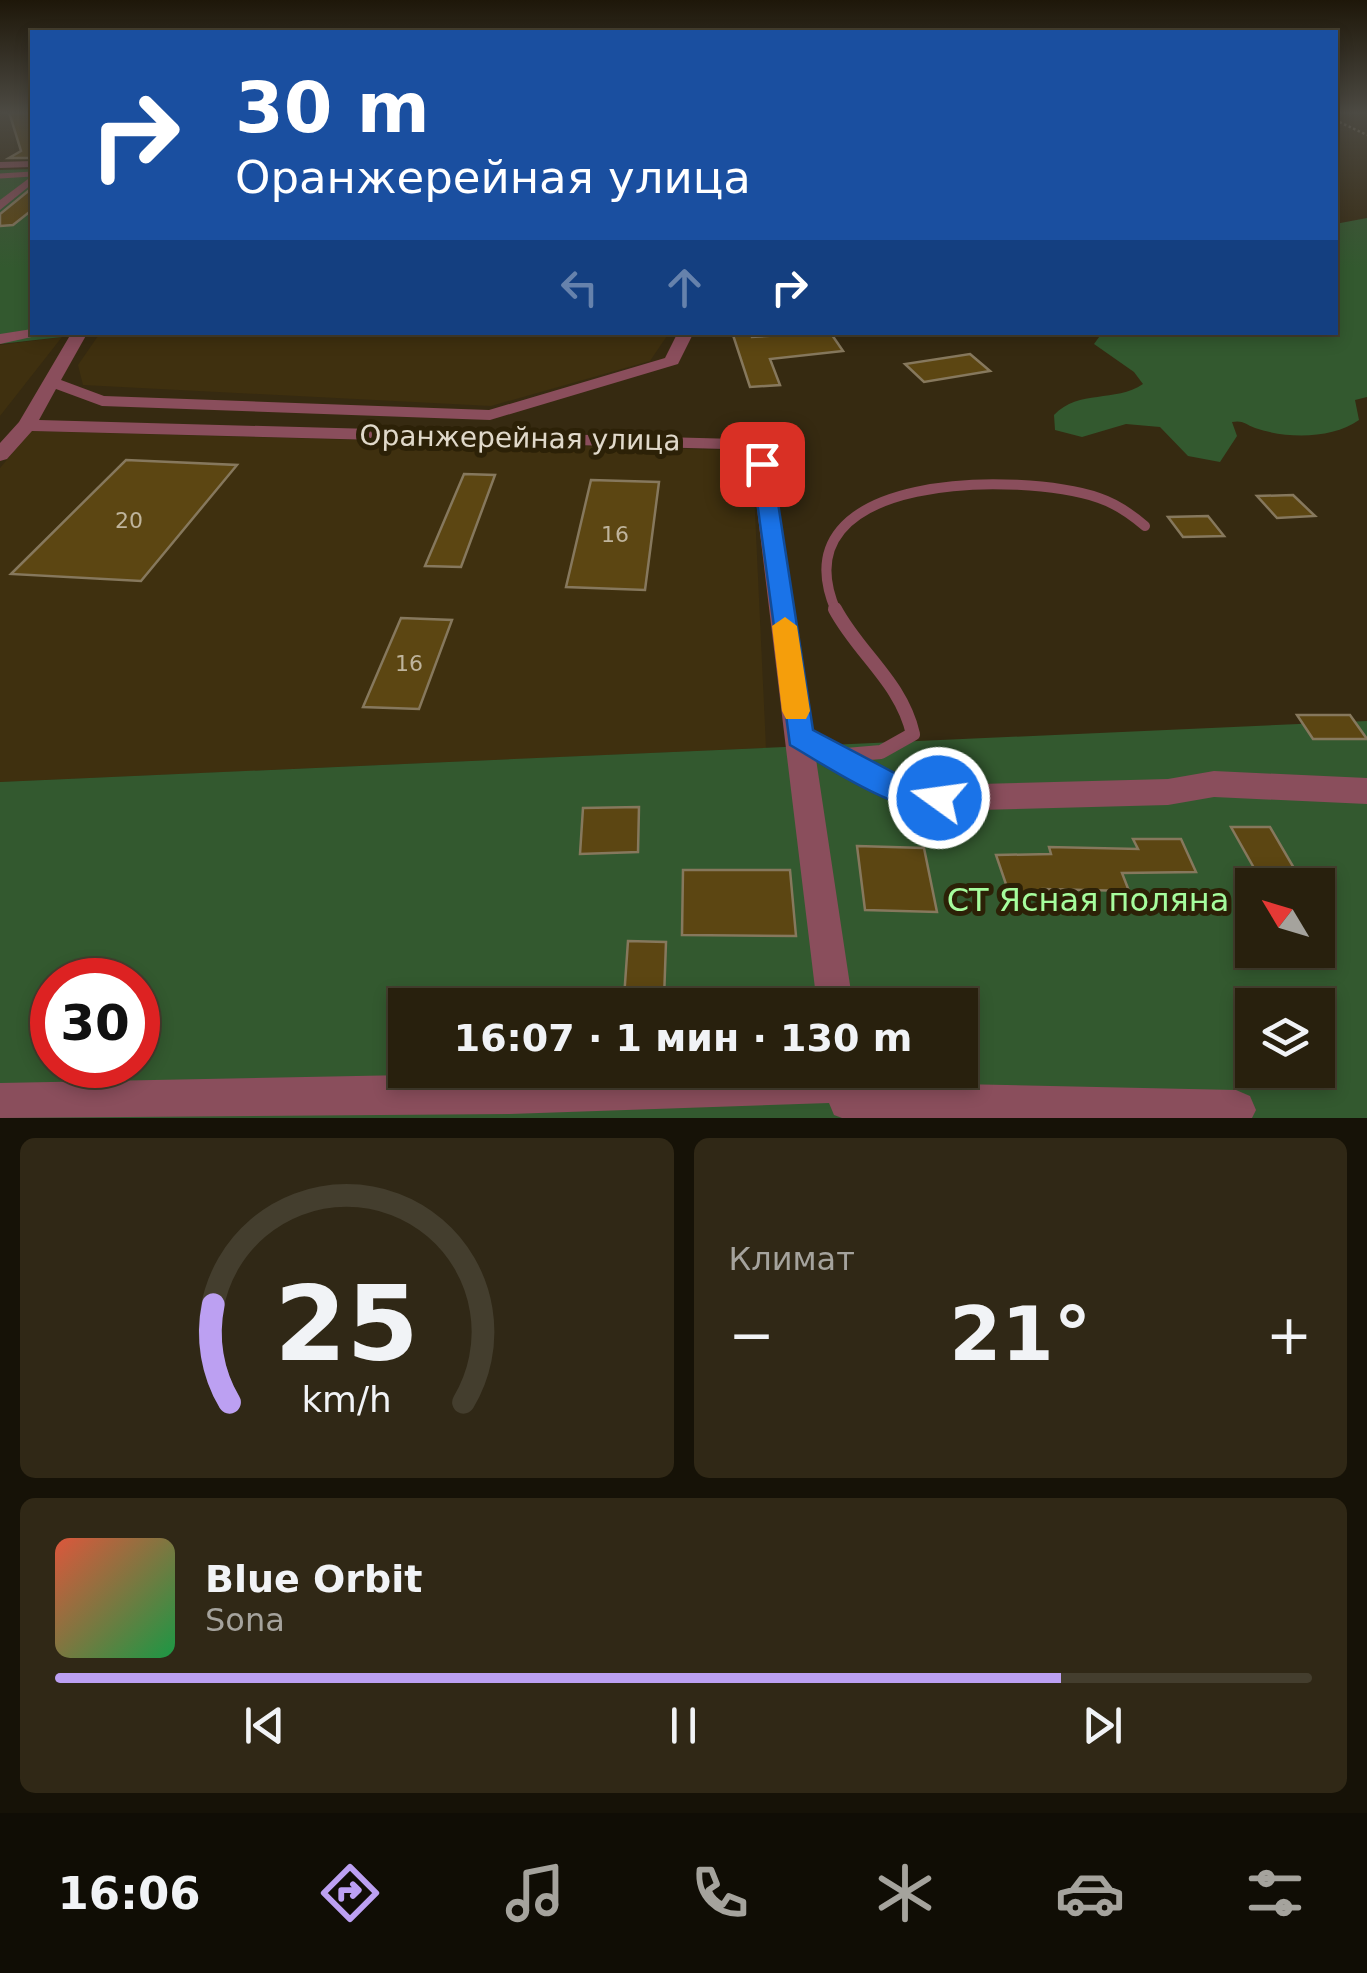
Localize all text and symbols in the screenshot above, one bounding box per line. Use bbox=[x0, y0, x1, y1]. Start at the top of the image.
text: 30 m bbox=[235, 67, 430, 149]
icon: right bbox=[70, 70, 200, 200]
text: Оранжерейная улица bbox=[235, 151, 751, 204]
icon: left bbox=[552, 260, 607, 315]
icon: ahead bbox=[657, 260, 712, 315]
icon: right bbox=[762, 260, 817, 315]
street label: Оранжерейная улица bbox=[359, 419, 681, 457]
pin bbox=[720, 422, 805, 507]
icon: arrive bbox=[735, 437, 790, 492]
house number: 20 bbox=[115, 508, 143, 533]
house number: 16 bbox=[601, 522, 629, 547]
house number: 16 bbox=[395, 651, 423, 676]
position arrow bbox=[887, 746, 991, 850]
north arrow bbox=[1235, 868, 1335, 968]
map controls bbox=[1235, 868, 1335, 1088]
park label: СТ Ясная поляна bbox=[947, 881, 1229, 919]
speed limit sign: 30 bbox=[30, 958, 160, 1088]
button: layers bbox=[1235, 988, 1335, 1088]
text: 16:07 · 1 мин · 130 m bbox=[454, 1016, 912, 1060]
text: Климат bbox=[729, 1240, 855, 1278]
text: 25 bbox=[274, 1263, 419, 1385]
text: 21° bbox=[949, 1290, 1091, 1378]
text: − bbox=[729, 1303, 775, 1367]
text: + bbox=[1266, 1303, 1312, 1367]
text: km/h bbox=[302, 1379, 392, 1420]
text: Blue Orbit bbox=[205, 1557, 422, 1601]
text: Sona bbox=[205, 1601, 285, 1639]
icon: previous bbox=[237, 1698, 292, 1753]
icon: pause bbox=[656, 1698, 711, 1753]
icon: next bbox=[1075, 1698, 1130, 1753]
icon: directions bbox=[315, 1858, 385, 1928]
icon: music bbox=[500, 1858, 570, 1928]
icon: phone bbox=[685, 1858, 755, 1928]
icon: climate bbox=[870, 1858, 940, 1928]
icon: car bbox=[1055, 1858, 1125, 1928]
icon: filters bbox=[1240, 1858, 1310, 1928]
text: 16:06 bbox=[57, 1867, 201, 1920]

